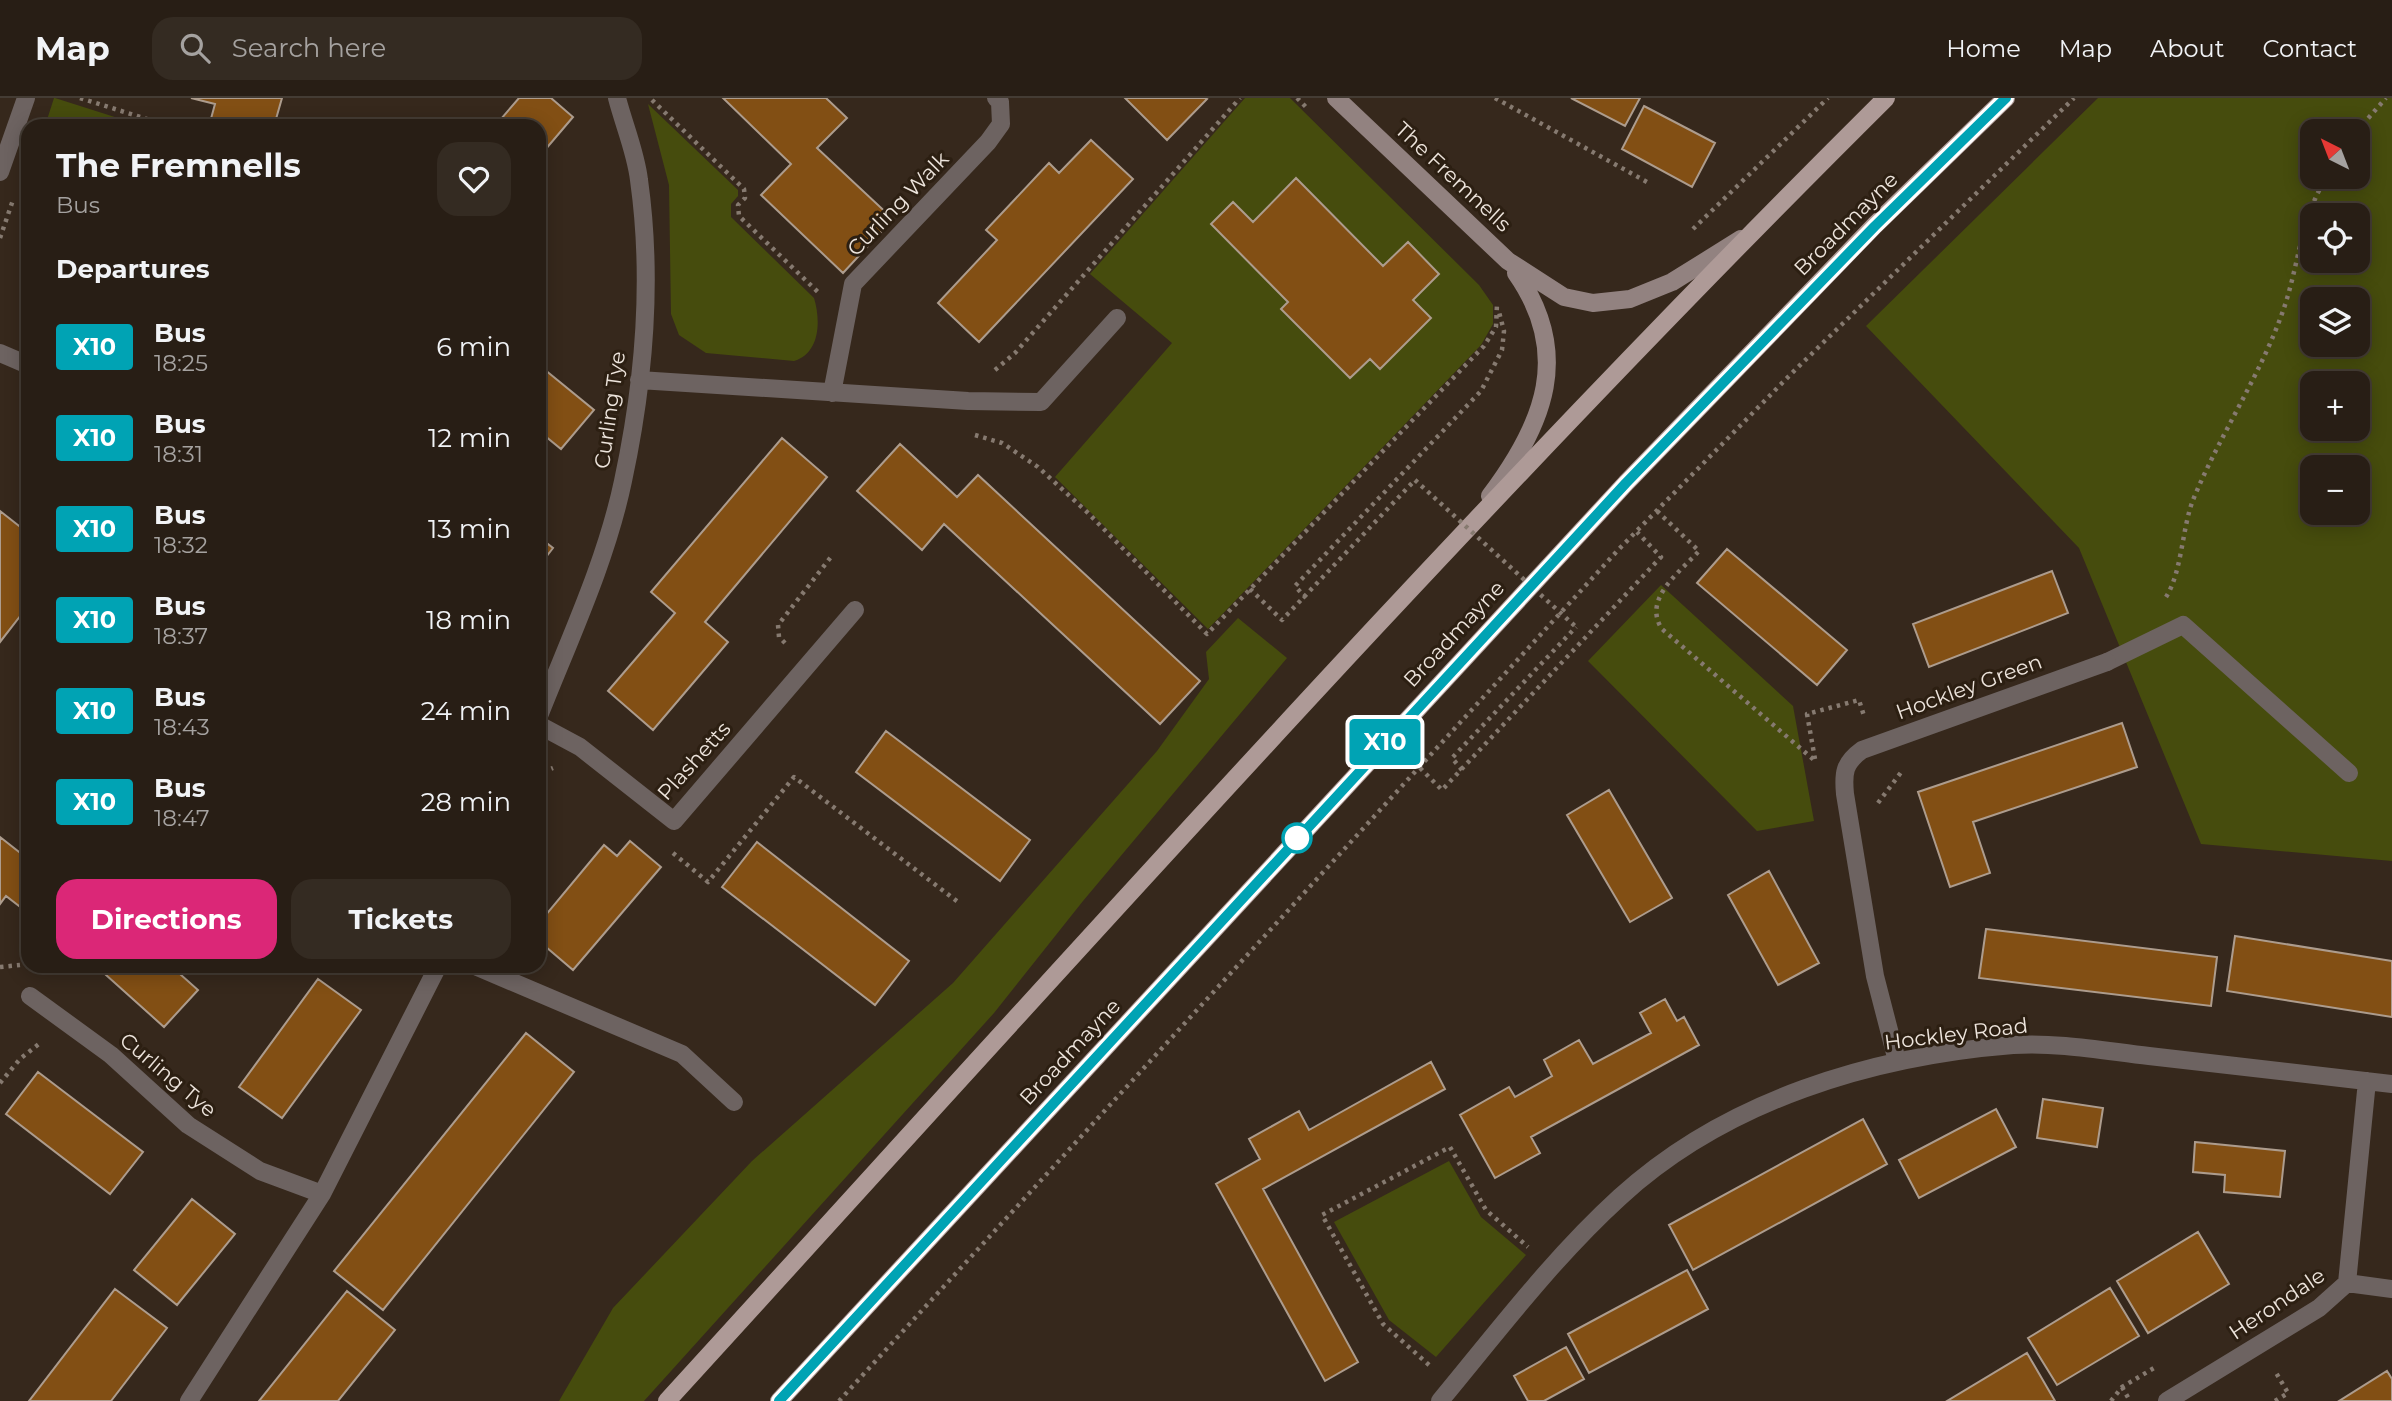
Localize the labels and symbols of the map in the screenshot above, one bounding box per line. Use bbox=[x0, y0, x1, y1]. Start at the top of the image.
street label: The Fremnells bbox=[1390, 117, 1516, 237]
north arrow bbox=[2300, 119, 2370, 189]
street label: Curling Walk bbox=[842, 146, 954, 261]
street label: Broadmayne bbox=[1789, 167, 1903, 281]
street label: Curling Tye bbox=[589, 350, 630, 470]
street label: Broadmayne bbox=[1398, 575, 1509, 692]
street label: Hockley Green bbox=[1892, 649, 2045, 725]
street label: Plashetts bbox=[652, 716, 735, 805]
line badge: X10 bbox=[1345, 719, 1425, 765]
unlabelled marker bbox=[1282, 823, 1312, 853]
street label: Broadmayne bbox=[1014, 993, 1125, 1110]
street label: Hockley Road bbox=[1883, 1012, 2029, 1055]
street label: Curling Tye bbox=[115, 1027, 222, 1122]
street label: Herondale bbox=[2224, 1262, 2329, 1345]

